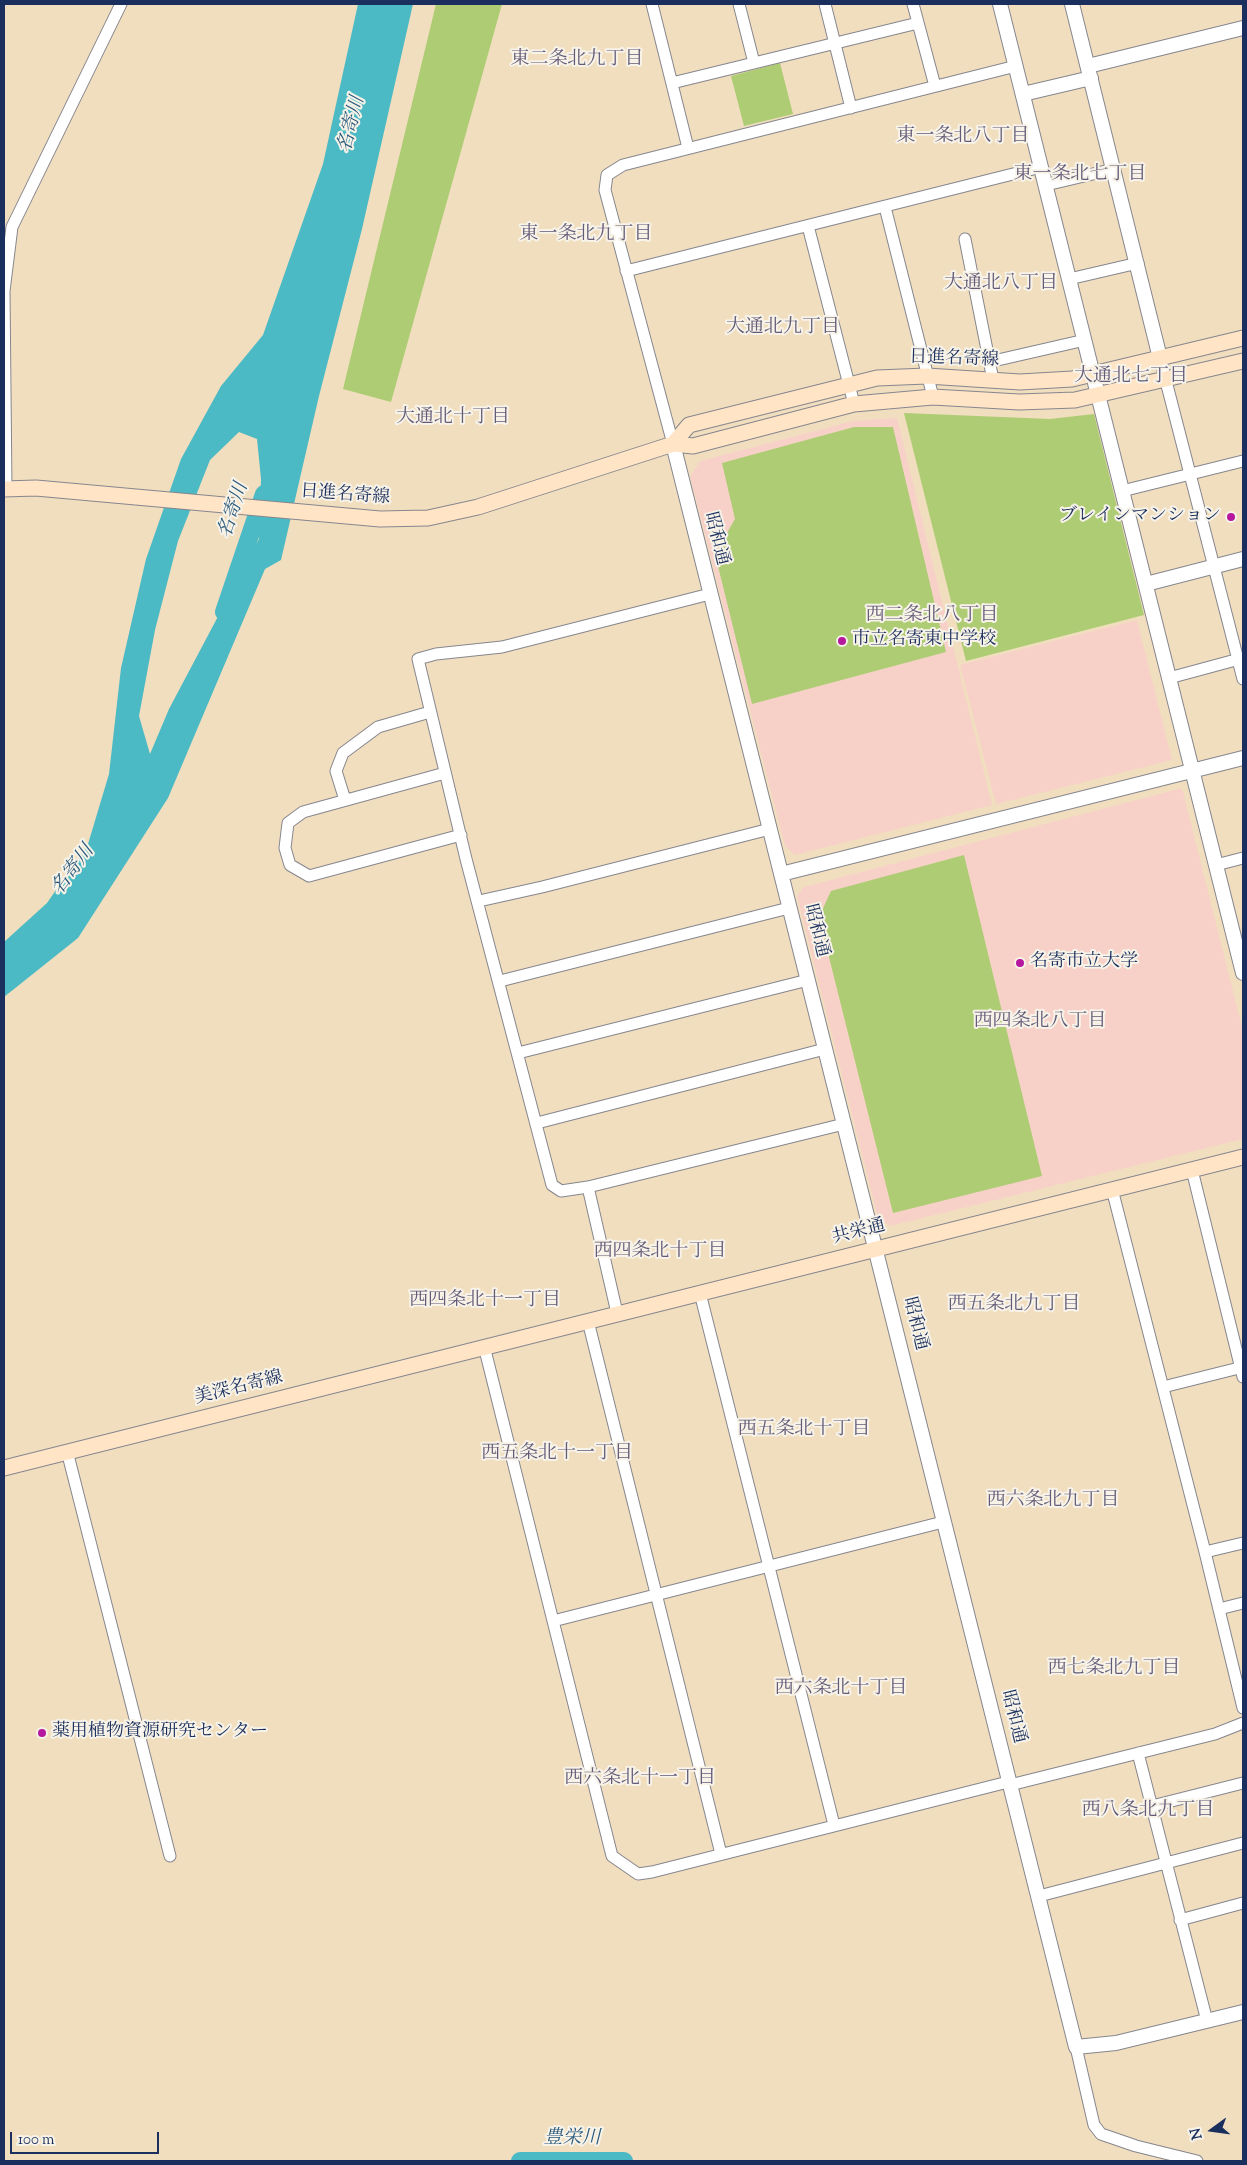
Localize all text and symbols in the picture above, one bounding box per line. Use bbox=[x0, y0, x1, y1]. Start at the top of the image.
district label: 東二条北九丁目 bbox=[511, 50, 643, 72]
water label: 名寄川 bbox=[335, 95, 371, 155]
district label: 東一条北八丁目 bbox=[897, 127, 1029, 149]
district label: 東一条北七丁目 bbox=[1014, 165, 1146, 187]
district label: 東一条北九丁目 bbox=[520, 225, 652, 247]
district label: 大通北八丁目 bbox=[944, 274, 1058, 296]
district label: 大通北九丁目 bbox=[726, 318, 840, 340]
street label: 日進名寄線 bbox=[909, 348, 999, 372]
district label: 大通北七丁目 bbox=[1074, 367, 1188, 389]
district label: 大通北十丁目 bbox=[396, 408, 510, 430]
water label: 名寄川 bbox=[215, 480, 255, 542]
street label: 日進名寄線 bbox=[299, 482, 391, 510]
place label: ブレインマンション bbox=[1059, 506, 1221, 528]
street label: 昭和通 bbox=[698, 510, 732, 568]
marker: ブレインマンション bbox=[1225, 511, 1237, 523]
district label: 西二条北八丁目 bbox=[866, 606, 998, 628]
place label: 市立名寄東中学校 bbox=[852, 630, 996, 652]
marker: 市立名寄東中学校 bbox=[836, 635, 848, 647]
water label: 名寄川 bbox=[48, 841, 100, 901]
street label: 昭和通 bbox=[798, 902, 832, 960]
place label: 名寄市立大学 bbox=[1030, 952, 1138, 974]
marker: 名寄市立大学 bbox=[1014, 957, 1026, 969]
district label: 西四条北八丁目 bbox=[974, 1012, 1106, 1034]
street label: 共栄通 bbox=[830, 1216, 888, 1250]
district label: 西四条北十丁目 bbox=[594, 1242, 726, 1264]
district label: 西四条北十一丁目 bbox=[409, 1291, 561, 1313]
street label: 昭和通 bbox=[897, 1295, 931, 1353]
district label: 西五条北九丁目 bbox=[948, 1295, 1080, 1317]
street label: 美深名寄線 bbox=[193, 1368, 285, 1410]
district label: 西五条北十丁目 bbox=[738, 1420, 870, 1442]
district label: 西五条北十一丁目 bbox=[481, 1444, 633, 1466]
district label: 西六条北九丁目 bbox=[987, 1491, 1119, 1513]
district label: 西七条北九丁目 bbox=[1048, 1659, 1180, 1681]
district label: 西六条北十丁目 bbox=[775, 1679, 907, 1701]
street label: 昭和通 bbox=[995, 1688, 1029, 1746]
place label: 薬用植物資源研究センター bbox=[52, 1722, 268, 1744]
marker: 薬用植物資源研究センター bbox=[36, 1727, 48, 1739]
district label: 西六条北十一丁目 bbox=[564, 1769, 716, 1791]
district label: 西八条北九丁目 bbox=[1082, 1801, 1214, 1823]
north arrow bbox=[1187, 2105, 1237, 2155]
scale bar bbox=[12, 2122, 161, 2154]
text: N bbox=[1186, 2126, 1209, 2141]
water label: 豊栄川 bbox=[544, 2129, 600, 2151]
text: 100 m bbox=[18, 2130, 54, 2151]

